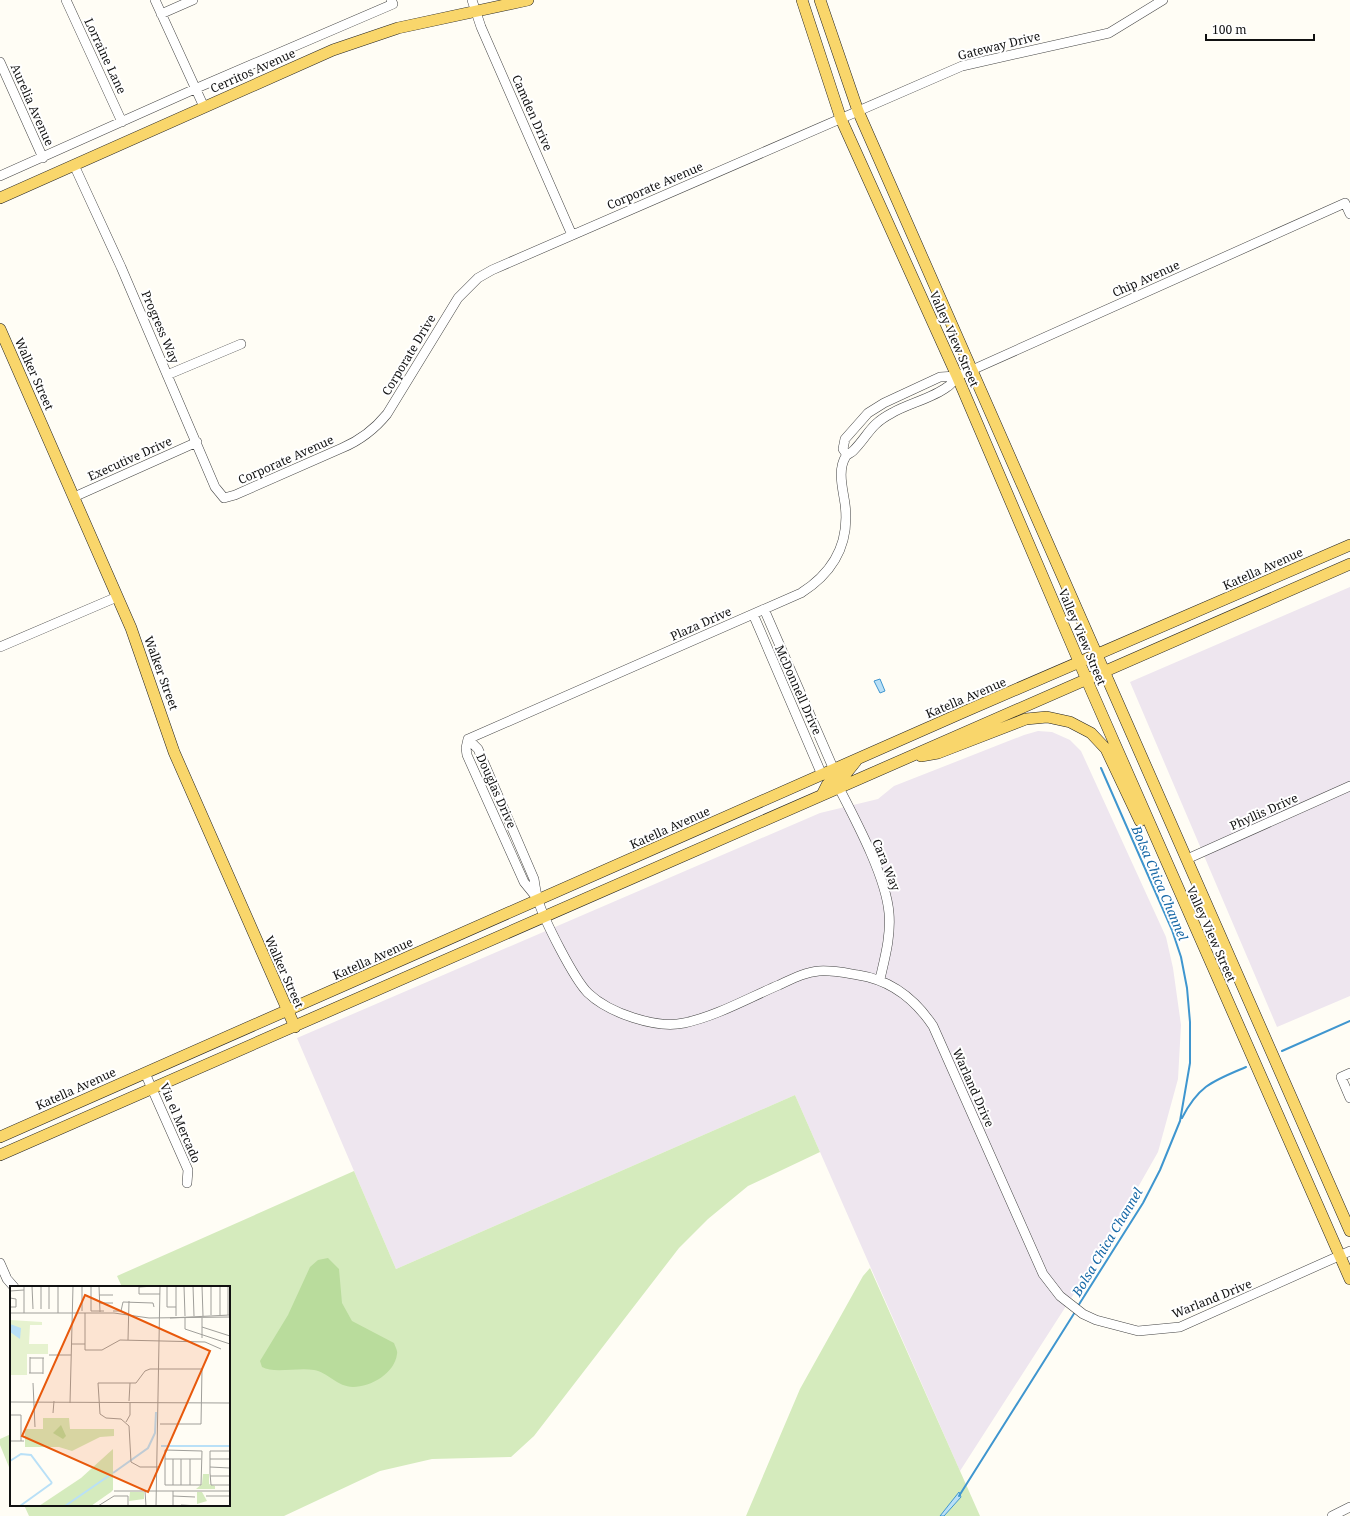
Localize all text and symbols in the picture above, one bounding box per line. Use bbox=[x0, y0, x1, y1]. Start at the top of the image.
street label: Lorraine Lane bbox=[80, 15, 130, 96]
scale bar bbox=[1206, 16, 1314, 42]
text: 100 m bbox=[1212, 21, 1247, 38]
street label: Gateway Drive bbox=[956, 27, 1042, 64]
street label: Cerritos Avenue bbox=[208, 44, 298, 97]
street label: Aurelia Avenue bbox=[7, 61, 58, 149]
street label: Camden Drive bbox=[508, 72, 557, 154]
street label: Corporate Avenue bbox=[604, 158, 706, 213]
street label: Chip Avenue bbox=[1109, 256, 1182, 301]
street label: Progress Way bbox=[138, 288, 183, 366]
street label: Valley View Street bbox=[926, 288, 983, 389]
street label: Corporate Drive bbox=[378, 311, 439, 398]
street label: Walker Street bbox=[11, 335, 58, 413]
street label: Corporate Avenue bbox=[235, 431, 336, 488]
street label: Executive Drive bbox=[85, 432, 175, 485]
street label: Katella Avenue bbox=[1220, 543, 1306, 594]
street label: Valley View Street bbox=[1054, 586, 1110, 688]
street label: Plaza Drive bbox=[667, 602, 734, 645]
street label: Walker Street bbox=[140, 633, 183, 712]
street label: McDonnell Drive bbox=[771, 642, 826, 737]
street label: Katella Avenue bbox=[923, 673, 1009, 722]
street label: Douglas Drive bbox=[472, 751, 521, 831]
street label: Phyllis Drive bbox=[1227, 789, 1301, 834]
street label: Katella Avenue bbox=[627, 802, 713, 853]
water label: Bolsa Chica Channel bbox=[1127, 822, 1192, 943]
street label: Cara Way bbox=[868, 836, 905, 893]
street label: Valley View Street bbox=[1183, 883, 1240, 984]
street label: Walker Street bbox=[261, 933, 308, 1011]
street label: Katella Avenue bbox=[330, 933, 416, 984]
street label: Warland Drive bbox=[949, 1046, 998, 1130]
street label: Katella Avenue bbox=[33, 1063, 119, 1114]
street label: Via el Mercado bbox=[156, 1080, 205, 1165]
water label: Bolsa Chica Channel bbox=[1067, 1184, 1147, 1300]
street label: Warland Drive bbox=[1169, 1275, 1254, 1322]
inset map bbox=[10, 1286, 230, 1506]

